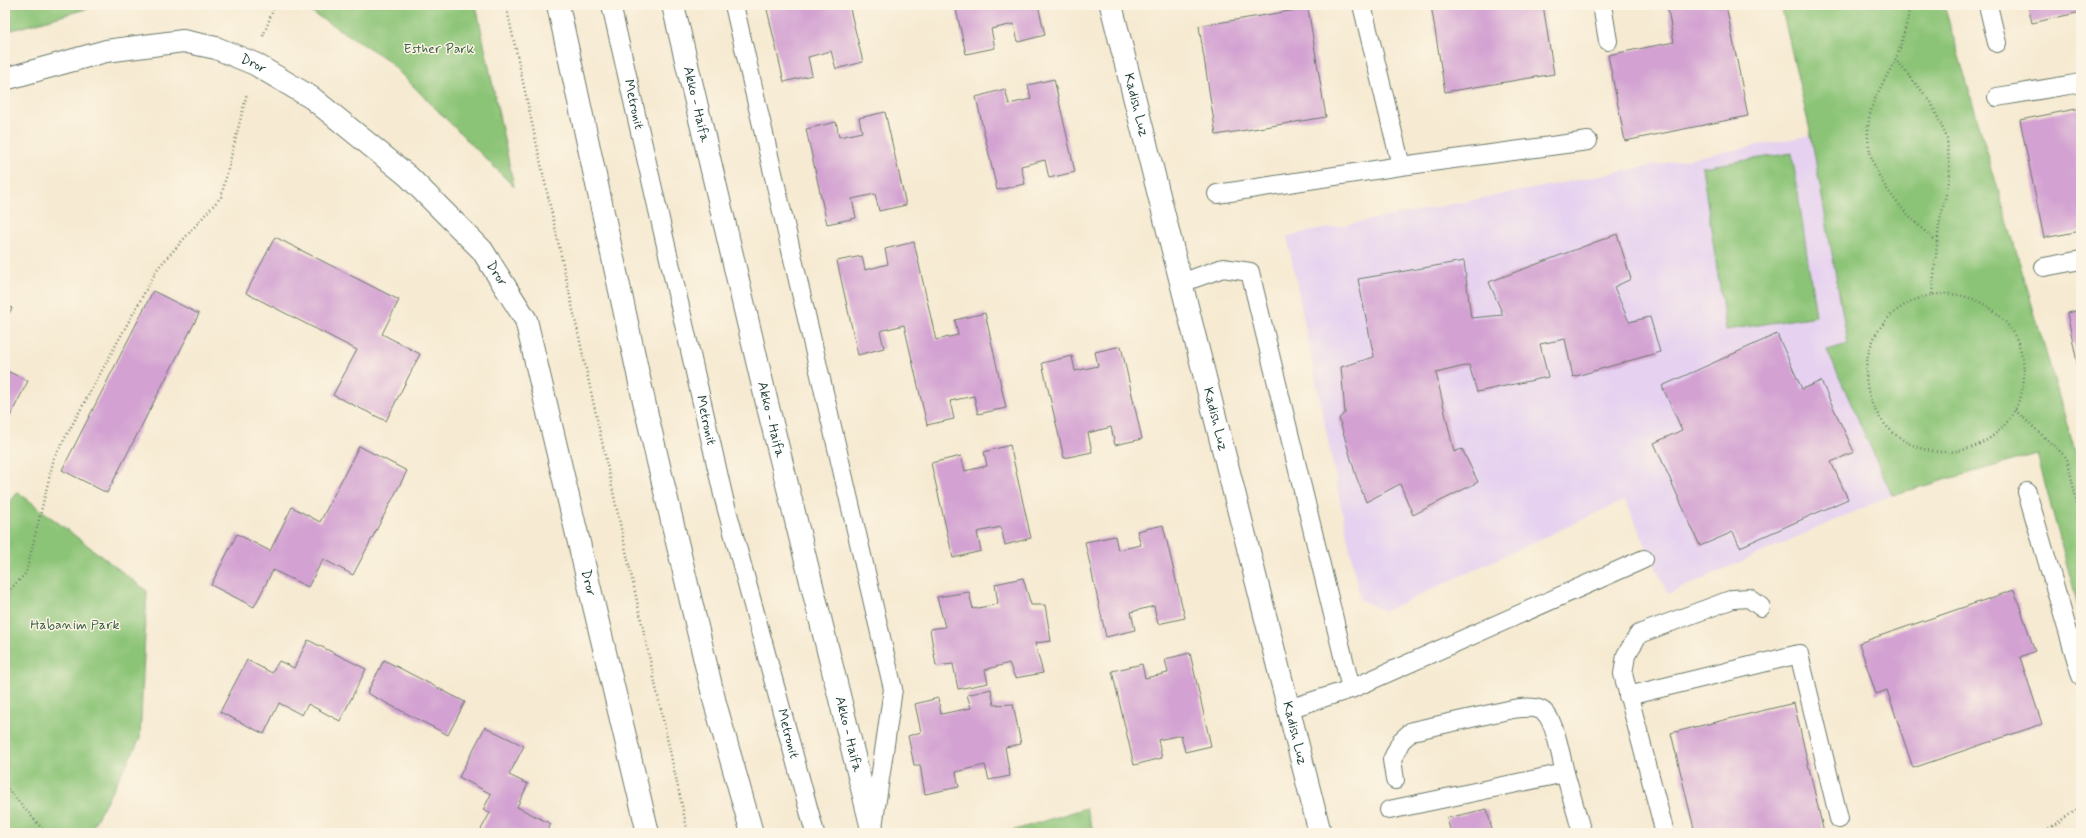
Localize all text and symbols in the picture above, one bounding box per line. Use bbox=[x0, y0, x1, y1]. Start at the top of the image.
park label: Esther Park bbox=[404, 40, 474, 58]
street label: Dror bbox=[238, 50, 270, 78]
street label: Akko - Haifa bbox=[679, 64, 714, 145]
street label: Kadish Luz bbox=[1120, 71, 1153, 139]
street label: Metronit bbox=[619, 78, 648, 131]
street label: Dror bbox=[482, 258, 512, 290]
street label: Akko - Haifa bbox=[753, 380, 789, 460]
street label: Kadish Luz bbox=[1199, 385, 1232, 453]
street label: Metronit bbox=[692, 394, 720, 447]
street label: Dror bbox=[577, 568, 600, 598]
park label: Habanim Park bbox=[30, 616, 120, 634]
street label: Akko - Haifa bbox=[831, 694, 867, 775]
street label: Kadish Luz bbox=[1278, 699, 1312, 767]
street label: Metronit bbox=[773, 707, 803, 761]

